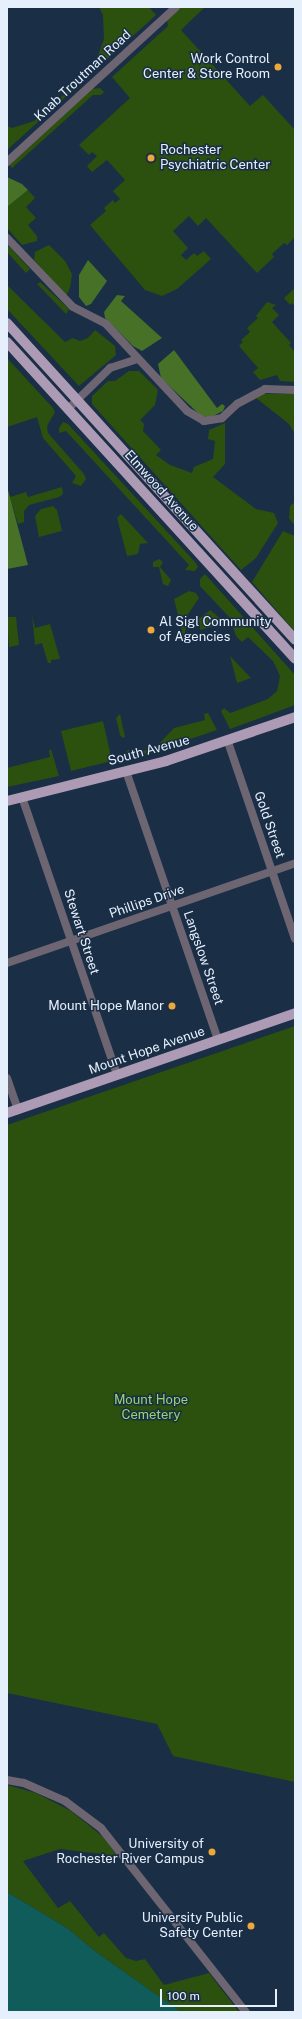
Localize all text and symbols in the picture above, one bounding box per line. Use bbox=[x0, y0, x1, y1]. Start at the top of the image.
street label: Knab Troutman Road bbox=[31, 27, 135, 125]
place label: Work Control Center & Store Room bbox=[143, 52, 270, 83]
marker: Work Control Center & Store Room bbox=[273, 62, 283, 72]
place label: Rochester Psychiatric Center bbox=[160, 143, 270, 174]
marker: Rochester Psychiatric Center bbox=[145, 152, 157, 164]
street label: Elmwood Avenue bbox=[121, 447, 201, 535]
place label: Al Sigl Community of Agencies bbox=[159, 615, 272, 646]
marker: Al Sigl Community of Agencies bbox=[146, 625, 156, 635]
street label: South Avenue bbox=[106, 733, 192, 769]
street label: Gold Street bbox=[250, 790, 288, 860]
street label: Phillips Drive bbox=[107, 882, 187, 922]
street label: Stewart Street bbox=[60, 887, 102, 977]
street label: Langslow Street bbox=[180, 909, 226, 1007]
place label: Mount Hope Manor bbox=[48, 998, 164, 1014]
marker: Mount Hope Manor bbox=[167, 1001, 177, 1011]
street label: Mount Hope Avenue bbox=[87, 1024, 207, 1078]
park label: Mount Hope Cemetery bbox=[114, 1393, 188, 1424]
place label: University of Rochester River Campus bbox=[56, 1837, 204, 1868]
marker: University of Rochester River Campus bbox=[207, 1847, 217, 1857]
place label: University Public Safety Center bbox=[142, 1911, 243, 1942]
marker: University Public Safety Center bbox=[246, 1921, 256, 1931]
scale bar bbox=[162, 1981, 279, 2007]
text: 100 m bbox=[167, 1989, 200, 2003]

